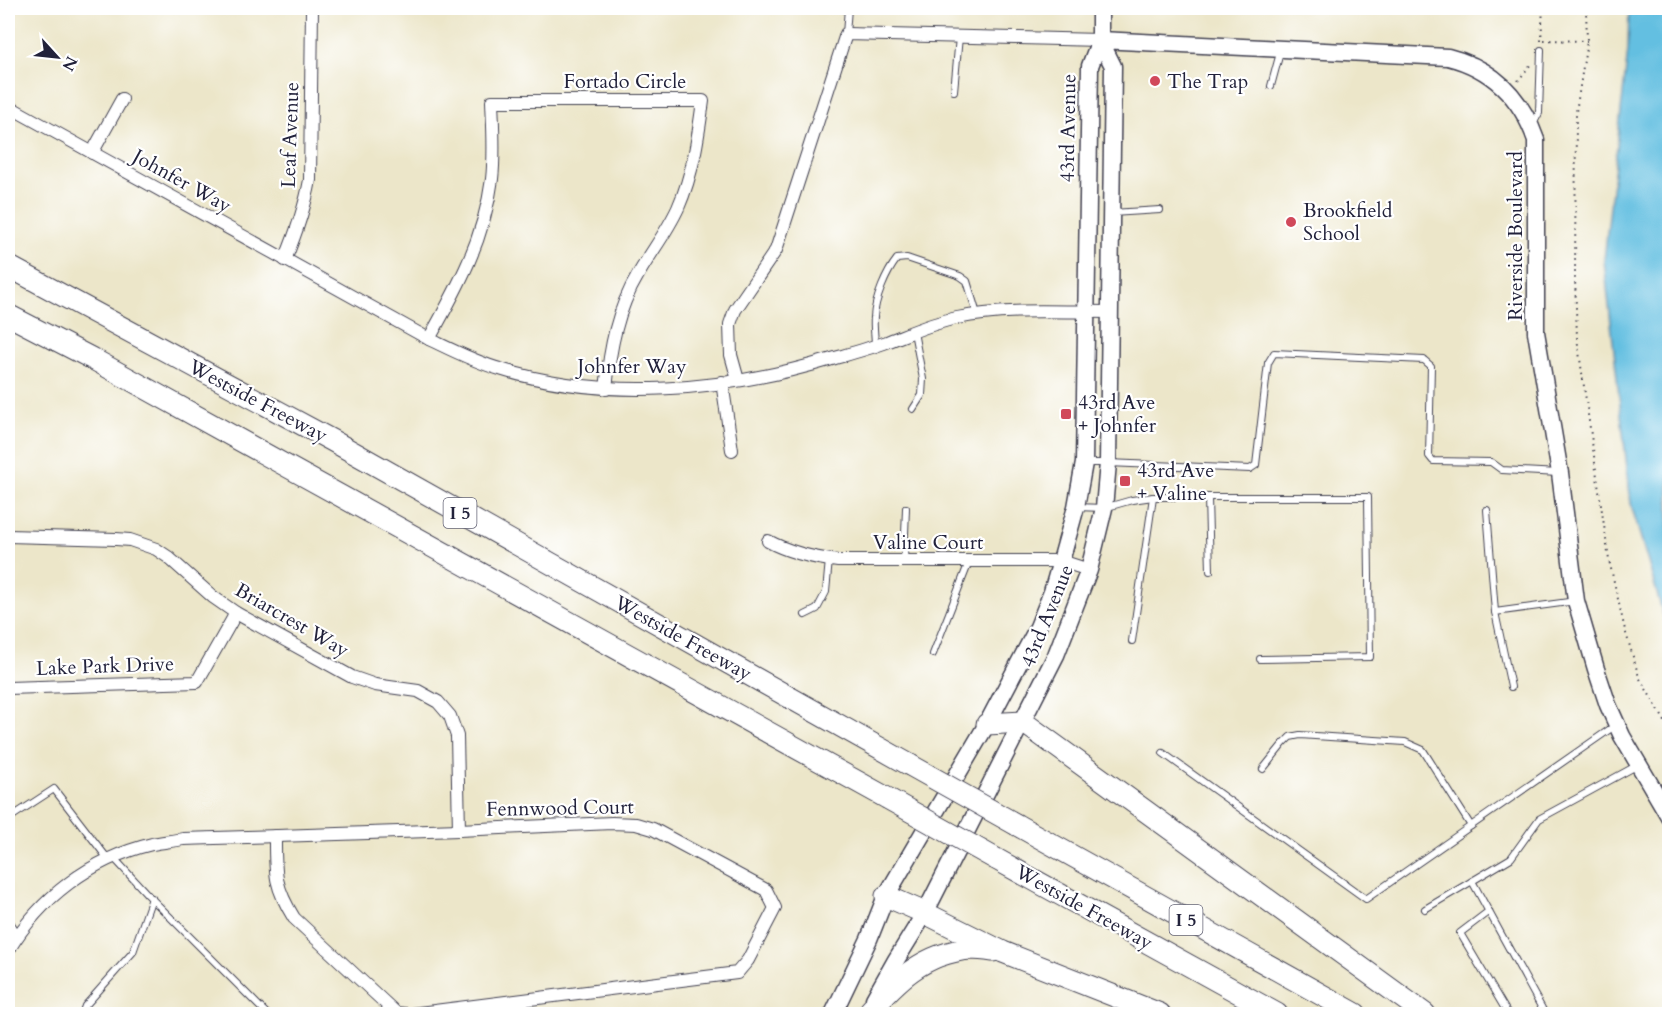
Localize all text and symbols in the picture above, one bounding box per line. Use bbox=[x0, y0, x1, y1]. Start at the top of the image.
north arrow bbox=[27, 27, 87, 87]
text: N bbox=[56, 52, 82, 75]
street label: Fortado Circle bbox=[564, 68, 686, 95]
place label: The Trap bbox=[1167, 68, 1248, 95]
street label: 43rd Avenue bbox=[1054, 73, 1082, 183]
marker: The Trap bbox=[1148, 74, 1162, 88]
street label: Leaf Avenue bbox=[275, 81, 305, 189]
street label: Johnfer Way bbox=[125, 141, 237, 219]
street label: Riverside Boulevard bbox=[1502, 151, 1529, 321]
place label: Brookfield School bbox=[1303, 197, 1393, 247]
marker: Brookfield School bbox=[1284, 215, 1298, 229]
street label: Westside Freeway bbox=[183, 353, 333, 449]
street label: Johnfer Way bbox=[574, 353, 687, 380]
place label: 43rd Ave + Johnfer bbox=[1078, 389, 1157, 439]
marker: 43rd Ave + Johnfer bbox=[1059, 407, 1073, 421]
place label: 43rd Ave + Valine bbox=[1137, 457, 1214, 507]
marker: 43rd Ave + Valine bbox=[1118, 474, 1132, 488]
road number: I 5 bbox=[444, 498, 476, 528]
street label: Valine Court bbox=[873, 529, 984, 556]
street label: 43rd Avenue bbox=[1014, 561, 1080, 671]
street label: Briarcrest Way bbox=[230, 576, 354, 664]
street label: Westside Freeway bbox=[608, 588, 757, 687]
street label: Lake Park Drive bbox=[36, 650, 174, 682]
street label: Fennwood Court bbox=[486, 793, 635, 823]
street label: Westside Freeway bbox=[1009, 857, 1158, 956]
road number: I 5 bbox=[1170, 905, 1202, 935]

